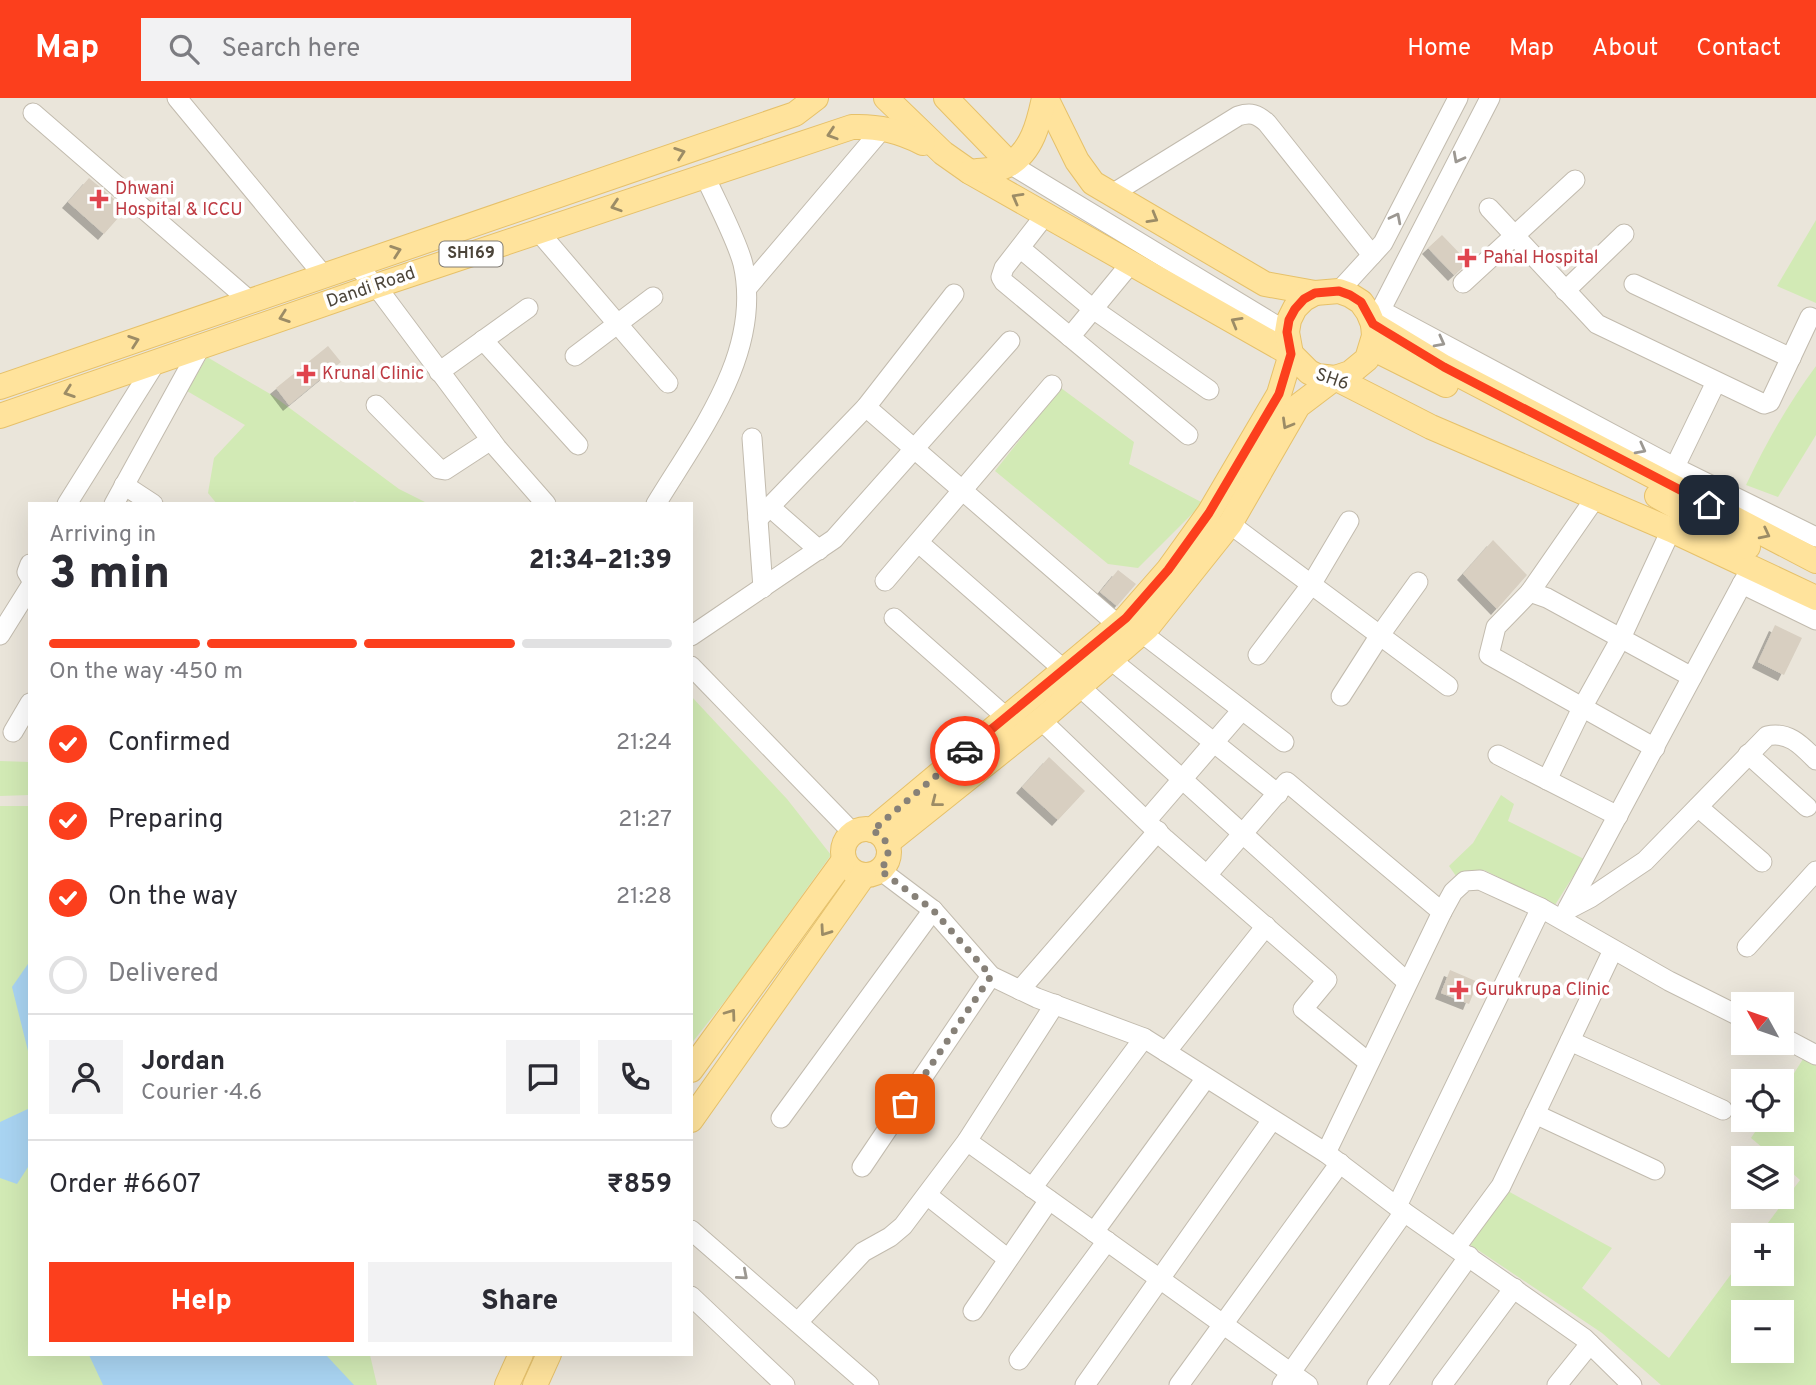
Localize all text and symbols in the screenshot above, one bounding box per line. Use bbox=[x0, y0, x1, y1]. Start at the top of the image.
search box bbox=[141, 18, 631, 81]
text: Map bbox=[35, 28, 99, 70]
icon: search bbox=[165, 30, 203, 68]
text: Search here bbox=[221, 33, 360, 66]
text: Home bbox=[1407, 34, 1471, 64]
text: Map bbox=[1509, 34, 1554, 64]
text: About bbox=[1592, 34, 1658, 64]
text: Contact bbox=[1696, 34, 1781, 64]
one-way arrow bbox=[826, 126, 839, 140]
one-way arrow bbox=[674, 147, 686, 161]
one-way arrow bbox=[1453, 151, 1467, 163]
place label: Dhwani Hospital & ICCU bbox=[115, 178, 243, 222]
marker: Dhwani Hospital & ICCU bbox=[89, 189, 109, 209]
one-way arrow bbox=[1011, 193, 1024, 206]
one-way arrow bbox=[610, 198, 623, 212]
one-way arrow bbox=[1145, 209, 1158, 222]
one-way arrow bbox=[1387, 213, 1401, 225]
road number: SH169 bbox=[440, 242, 503, 266]
one-way arrow bbox=[389, 245, 401, 259]
place label: Pahal Hospital bbox=[1483, 247, 1599, 270]
marker: Pahal Hospital bbox=[1457, 248, 1477, 268]
street label: Dandi Road bbox=[323, 262, 419, 314]
one-way arrow bbox=[279, 309, 291, 323]
one-way arrow bbox=[1230, 317, 1243, 330]
one-way arrow bbox=[1433, 334, 1445, 347]
one-way arrow bbox=[128, 335, 140, 349]
place label: Krunal Clinic bbox=[322, 363, 424, 386]
marker: Krunal Clinic bbox=[296, 364, 316, 384]
street label: SH6 bbox=[1312, 364, 1352, 396]
one-way arrow bbox=[64, 384, 76, 398]
one-way arrow bbox=[1282, 417, 1295, 430]
one-way arrow bbox=[1634, 441, 1646, 454]
pin bbox=[1679, 475, 1739, 535]
icon: home bbox=[1690, 486, 1728, 524]
text: Arriving in bbox=[49, 521, 156, 550]
one-way arrow bbox=[1758, 526, 1770, 540]
text: 21:34–21:39 bbox=[529, 545, 672, 578]
text: 3 min bbox=[49, 546, 170, 605]
text: On the way · 450 m bbox=[49, 658, 243, 687]
courier bbox=[930, 716, 1000, 786]
icon: check bbox=[49, 725, 87, 763]
text: Confirmed bbox=[108, 727, 231, 760]
text: 21:24 bbox=[616, 729, 672, 758]
icon: car bbox=[946, 732, 984, 770]
one-way arrow bbox=[932, 794, 944, 807]
icon: check bbox=[49, 802, 87, 840]
text: Preparing bbox=[108, 804, 223, 837]
text: 21:27 bbox=[618, 806, 672, 835]
icon: check bbox=[49, 879, 87, 917]
text: On the way bbox=[108, 881, 238, 914]
text: 21:28 bbox=[616, 883, 672, 912]
one-way arrow bbox=[821, 923, 833, 936]
text: Delivered bbox=[108, 958, 219, 991]
place label: Gurukrupa Clinic bbox=[1475, 979, 1610, 1002]
marker: Gurukrupa Clinic bbox=[1449, 980, 1469, 1000]
north arrow bbox=[1731, 992, 1794, 1055]
map controls bbox=[1731, 992, 1794, 1363]
one-way arrow bbox=[723, 1010, 736, 1022]
button: person bbox=[49, 1040, 123, 1114]
button: chat bbox=[506, 1040, 580, 1114]
button: phone bbox=[598, 1040, 672, 1114]
text: Jordan bbox=[141, 1046, 225, 1079]
button: locate bbox=[1731, 1069, 1794, 1132]
pin bbox=[875, 1074, 935, 1134]
text: Courier · 4.6 bbox=[141, 1079, 262, 1108]
icon: bag bbox=[886, 1085, 924, 1123]
button: layers bbox=[1731, 1146, 1794, 1209]
text: Order #6607 bbox=[49, 1169, 201, 1202]
text: ₹859 bbox=[607, 1169, 672, 1202]
button: + bbox=[1731, 1223, 1794, 1286]
button: Help bbox=[49, 1262, 354, 1342]
button: Share bbox=[368, 1262, 672, 1342]
one-way arrow bbox=[735, 1267, 748, 1279]
button: − bbox=[1731, 1300, 1794, 1363]

